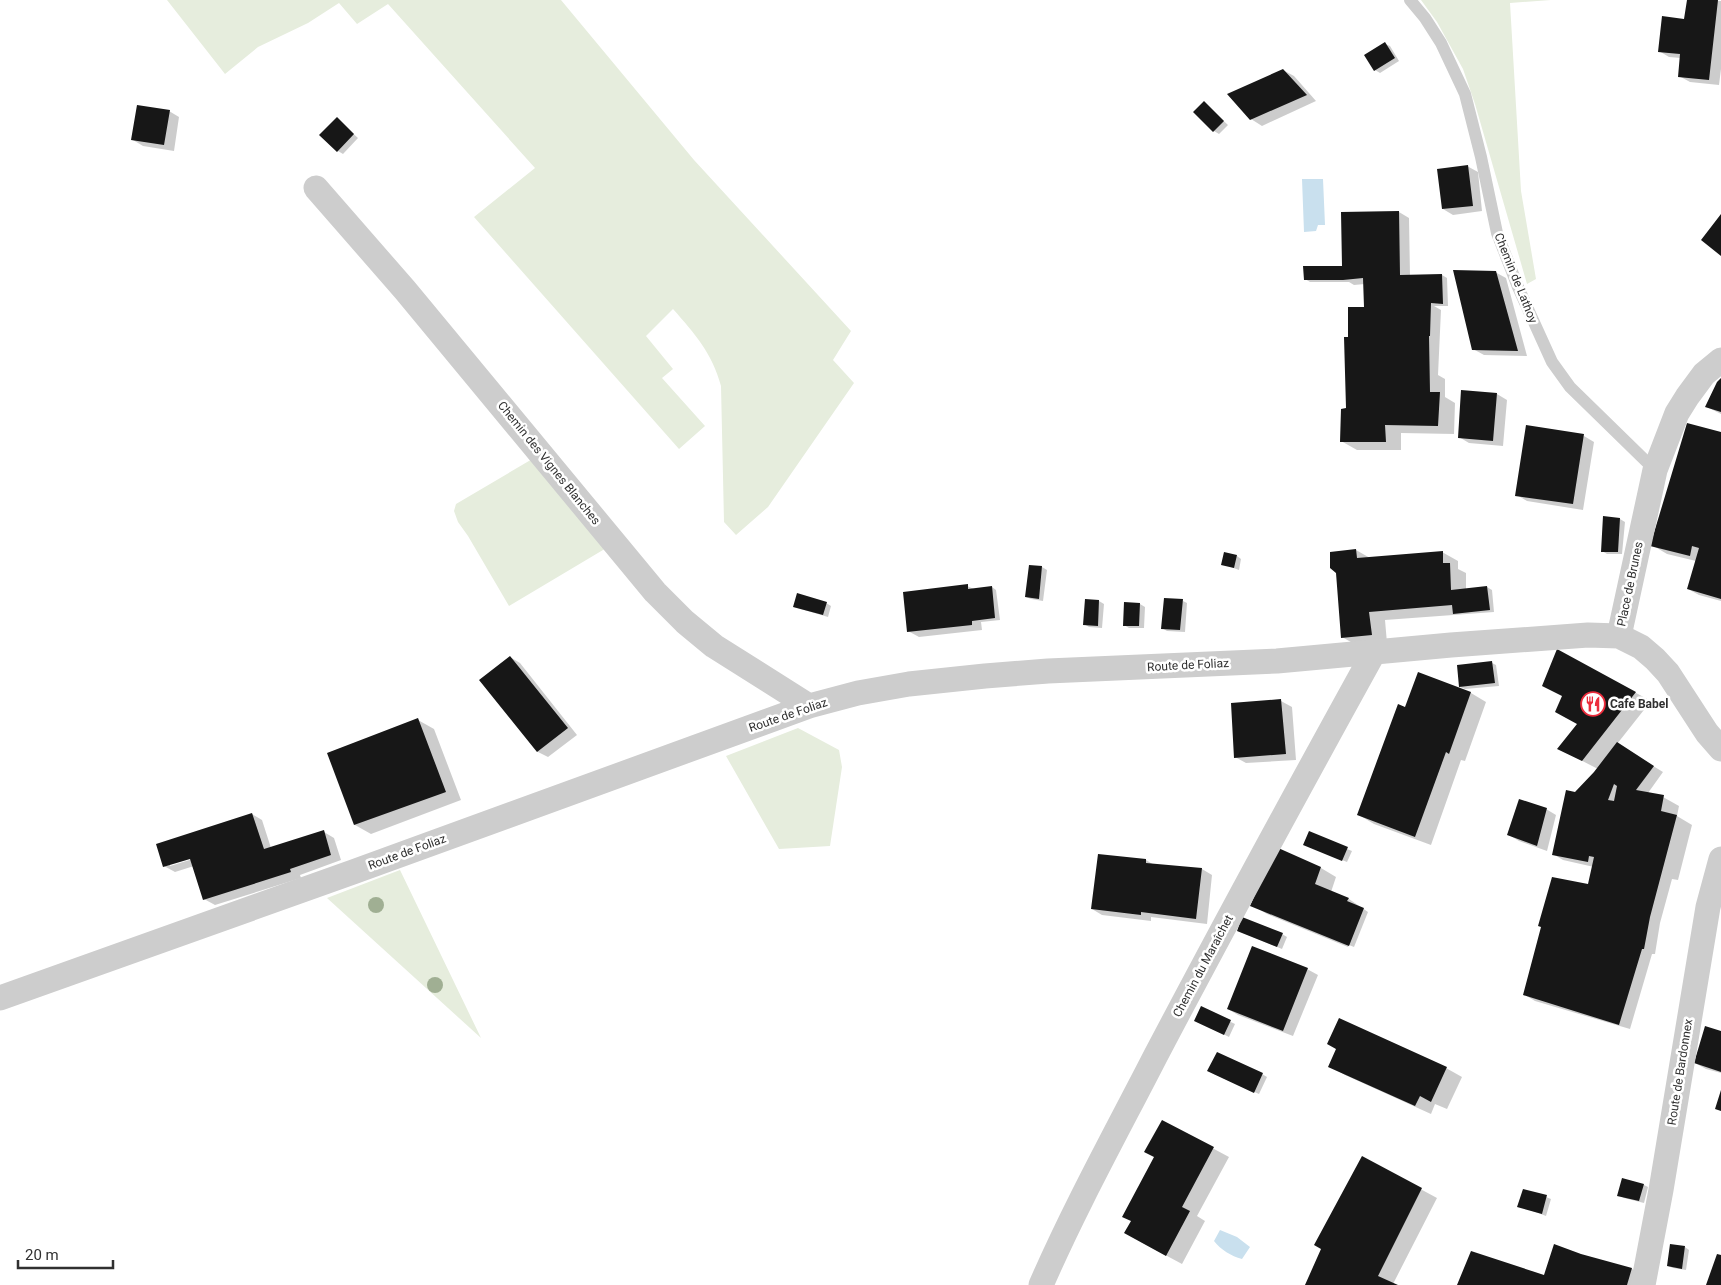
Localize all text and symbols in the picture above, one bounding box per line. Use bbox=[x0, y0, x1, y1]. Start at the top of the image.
street label: Chemin de Lathoy bbox=[1492, 231, 1541, 325]
street label: Chemin des Vignes Blanches bbox=[495, 399, 603, 527]
street label: Place de Brunes bbox=[1614, 540, 1646, 628]
street label: Route de Foliaz bbox=[1147, 656, 1229, 674]
restaurant icon: Cafe Babel bbox=[1580, 691, 1606, 717]
street label: Route de Foliaz bbox=[747, 695, 829, 735]
place label: Cafe Babel bbox=[1610, 697, 1668, 711]
street label: Route de Foliaz bbox=[366, 831, 448, 873]
street label: Chemin du Maraîchet bbox=[1170, 912, 1236, 1019]
street label: Route de Bardonnex bbox=[1665, 1018, 1695, 1126]
scale bar bbox=[18, 1238, 112, 1270]
text: 20 m bbox=[25, 1246, 59, 1264]

